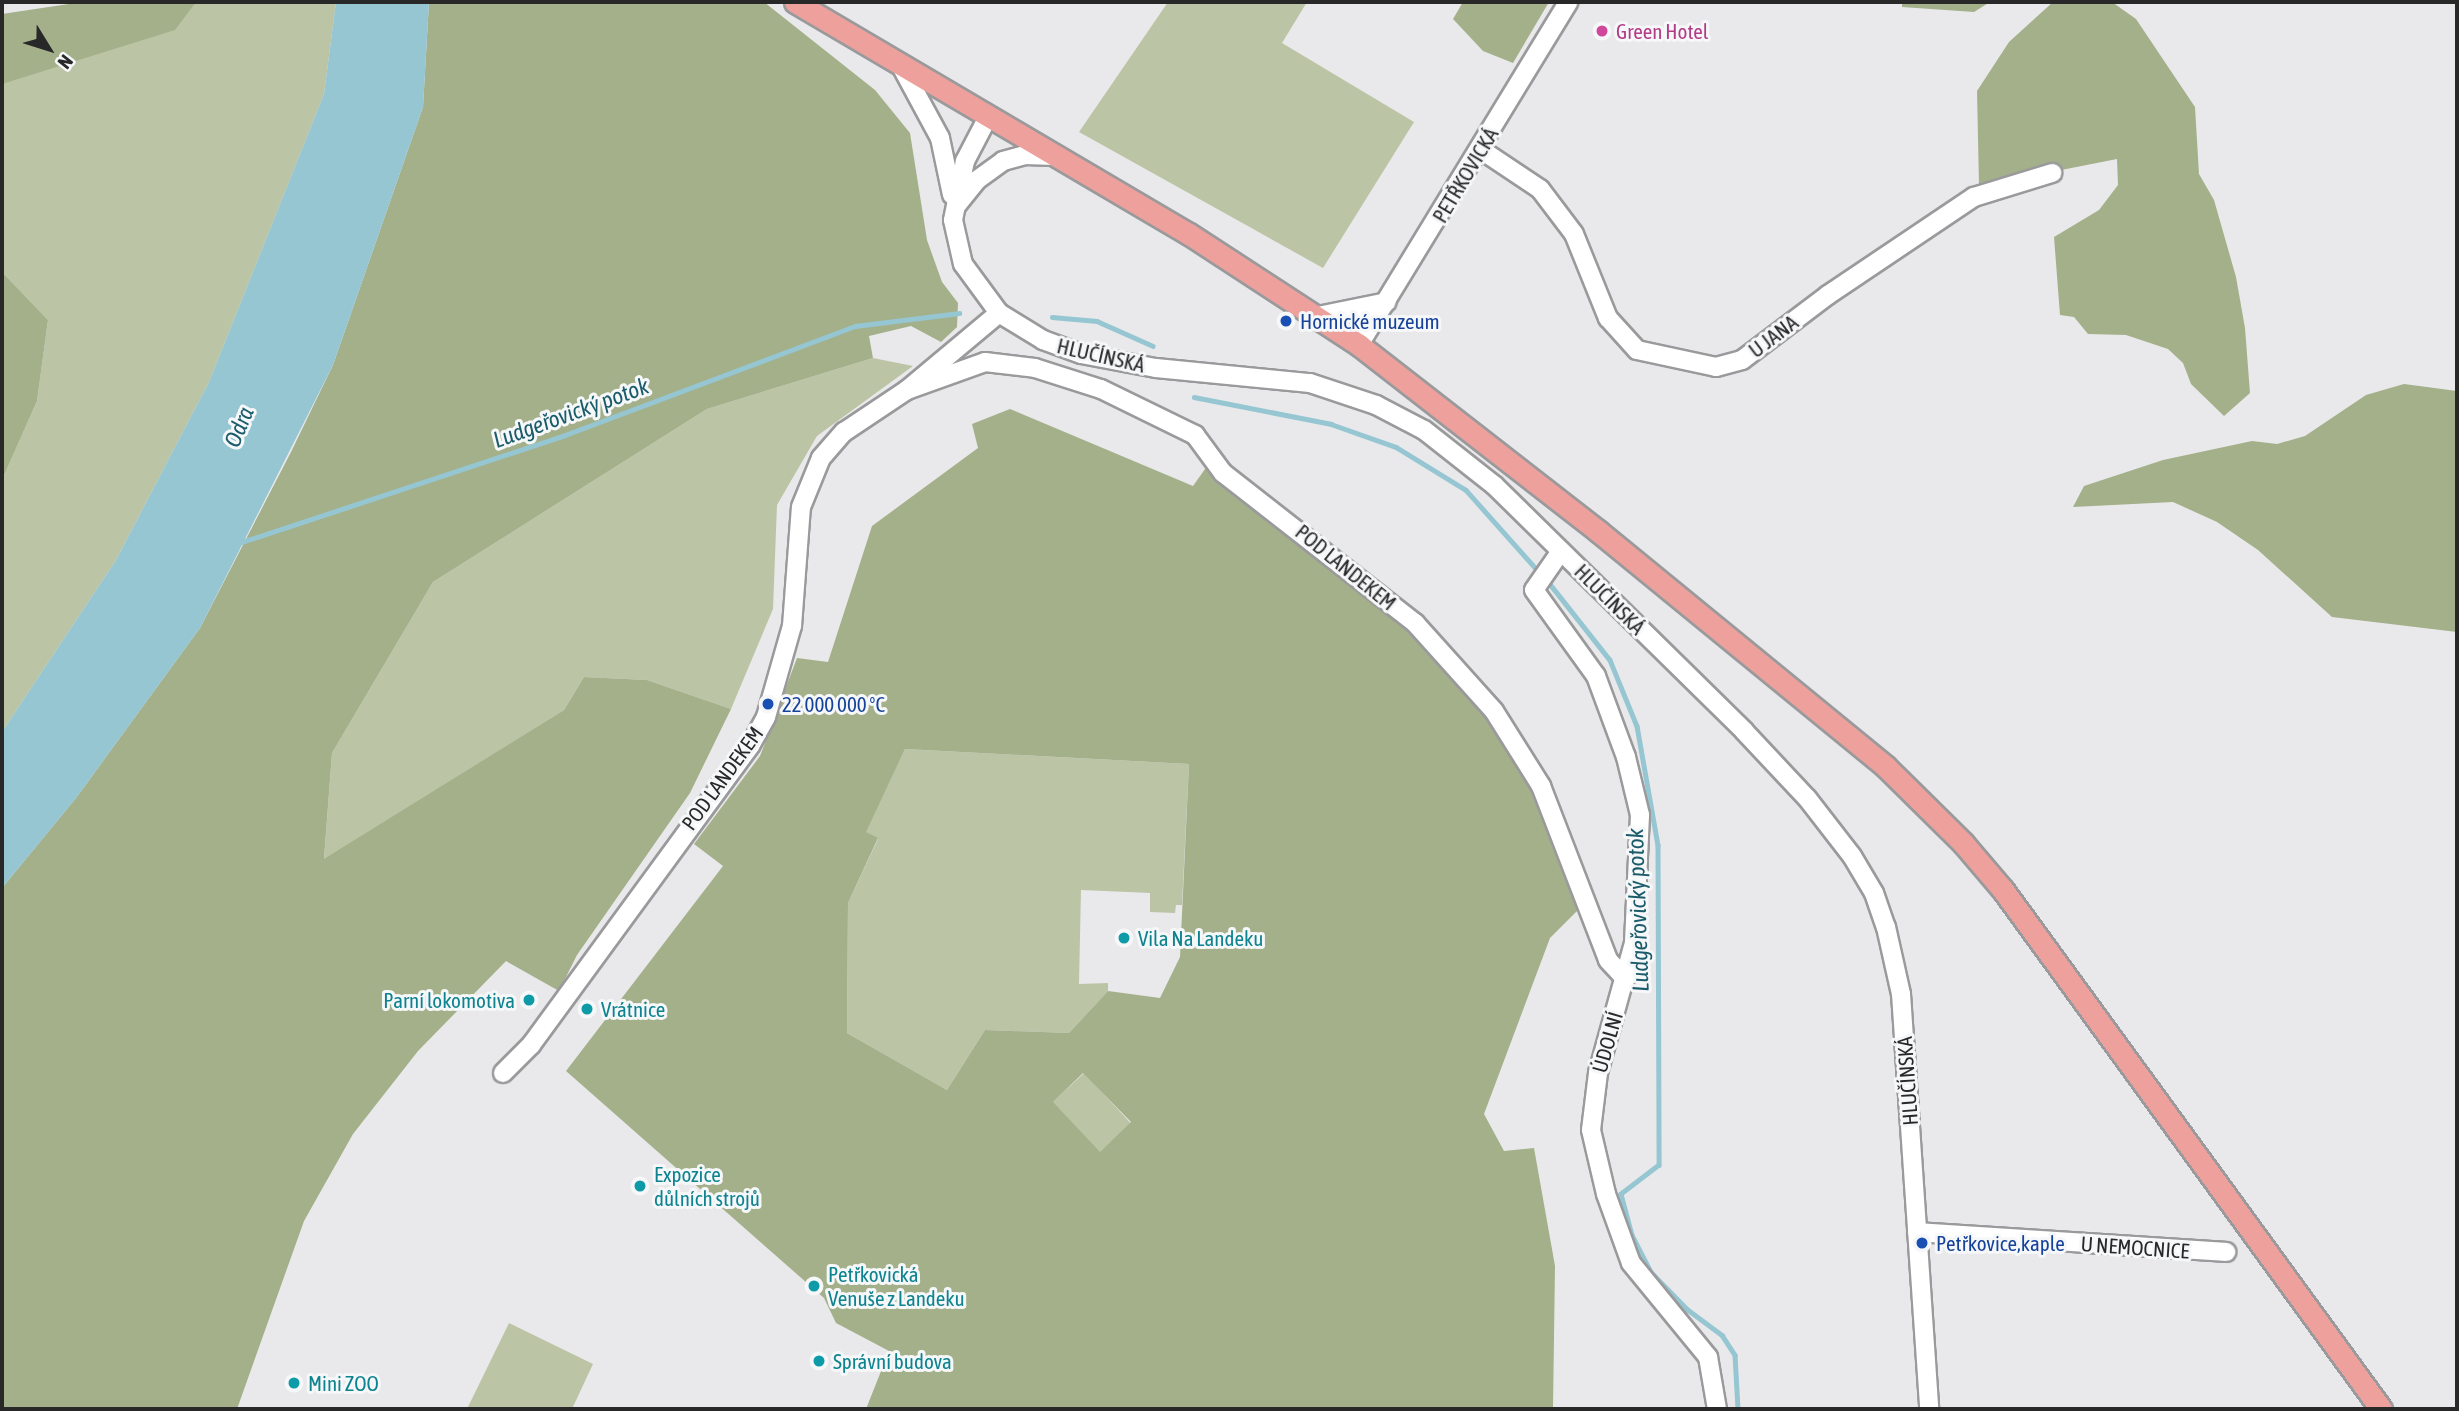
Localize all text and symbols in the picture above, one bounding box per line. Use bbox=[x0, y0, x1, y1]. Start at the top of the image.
north arrow bbox=[14, 14, 84, 84]
place label: Green Hotel bbox=[1616, 18, 1708, 44]
marker: Green Hotel bbox=[1594, 23, 1610, 39]
text: N bbox=[53, 51, 78, 73]
street label: PETŘKOVICKÁ bbox=[1427, 123, 1503, 227]
place label: Hornické muzeum bbox=[1300, 308, 1440, 334]
street label: U JANA bbox=[1743, 309, 1803, 363]
marker: Hornické muzeum bbox=[1278, 313, 1294, 329]
street label: HLUČÍNSKÁ bbox=[1055, 333, 1147, 377]
water label: Ludgeřovický potok bbox=[489, 372, 653, 454]
water label: Odra bbox=[218, 403, 260, 451]
street label: POD LANDEKEM bbox=[1291, 519, 1401, 615]
street label: HLUČÍNSKÁ bbox=[1570, 559, 1650, 639]
place label: 22 000 000 °C bbox=[782, 691, 885, 717]
marker: 22 000 000 °C bbox=[760, 696, 776, 712]
street label: POD LANDEKEM bbox=[676, 721, 768, 835]
water label: Ludgeřovický potok bbox=[1621, 828, 1655, 992]
place label: Vila Na Landeku bbox=[1138, 925, 1263, 951]
marker: Vila Na Landeku bbox=[1116, 930, 1132, 946]
place label: Parní lokomotiva bbox=[383, 987, 515, 1013]
marker: Parní lokomotiva bbox=[521, 992, 537, 1008]
place label: Vrátnice bbox=[601, 996, 665, 1022]
marker: Vrátnice bbox=[579, 1001, 595, 1017]
street label: ÚDOLNÍ bbox=[1586, 1009, 1628, 1075]
street label: HLUČÍNSKÁ bbox=[1891, 1036, 1923, 1126]
place label: Expozice důlních strojů bbox=[654, 1161, 760, 1211]
marker: Expozice důlních strojů bbox=[632, 1178, 648, 1194]
place label: Petřkovice,kaple bbox=[1936, 1230, 2065, 1256]
street label: U NEMOCNICE bbox=[2080, 1231, 2190, 1263]
marker: Petřkovice,kaple bbox=[1914, 1235, 1930, 1251]
place label: Petřkovická Venuše z Landeku bbox=[828, 1261, 965, 1311]
marker: Petřkovická Venuše z Landeku bbox=[806, 1278, 822, 1294]
place label: Správní budova bbox=[833, 1348, 952, 1374]
marker: Správní budova bbox=[811, 1353, 827, 1369]
place label: Mini ZOO bbox=[308, 1370, 379, 1396]
marker: Mini ZOO bbox=[286, 1375, 302, 1391]

